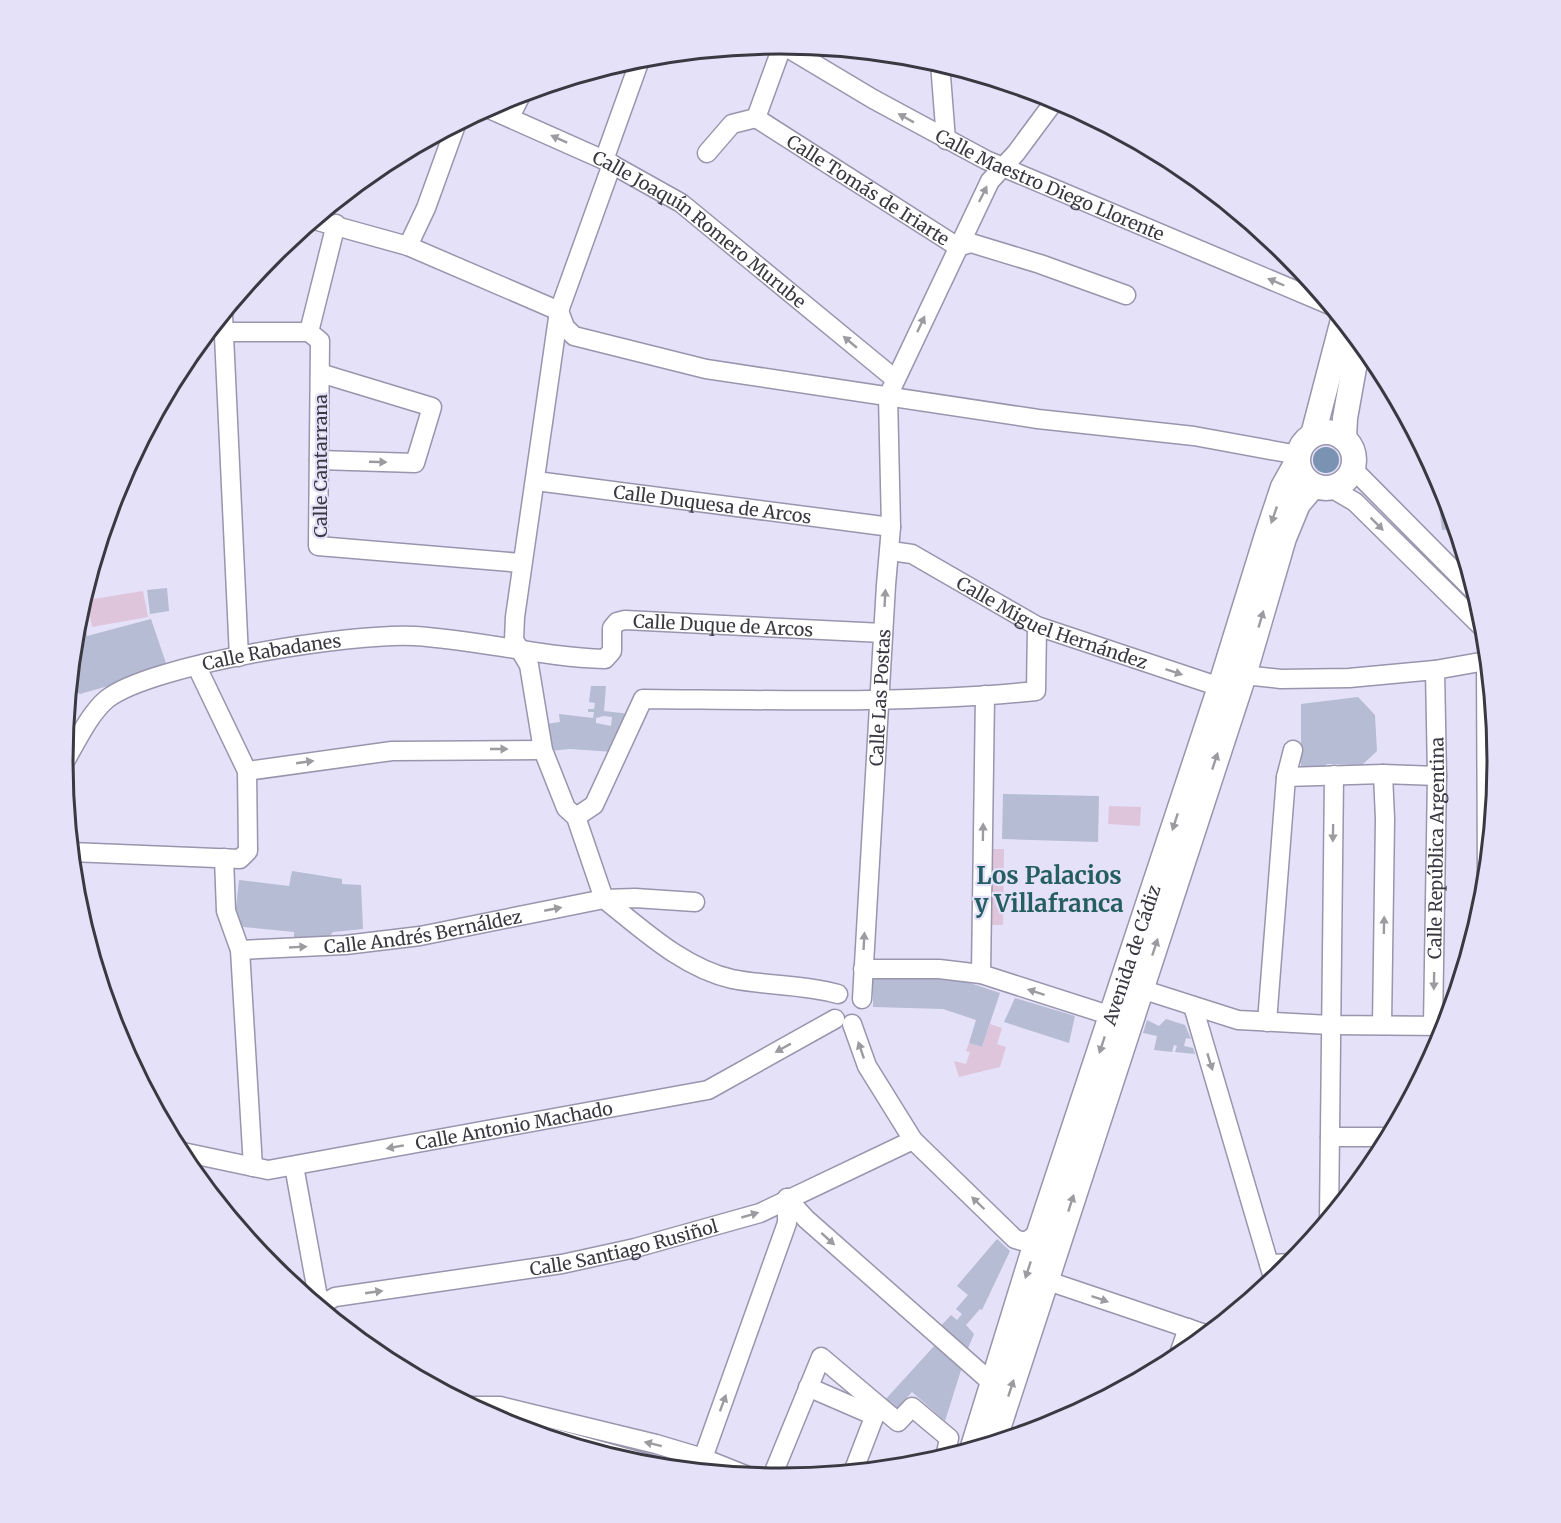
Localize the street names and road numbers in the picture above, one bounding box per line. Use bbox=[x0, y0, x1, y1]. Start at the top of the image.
street label: Calle Maestro Diego Llorente bbox=[932, 123, 1168, 245]
street label: Calle Tomás de Iriarte bbox=[783, 129, 954, 250]
street label: Calle Joaquín Romero Murube bbox=[589, 145, 811, 313]
street label: Calle Cantarrana bbox=[309, 394, 332, 538]
street label: Calle Duquesa de Arcos bbox=[612, 480, 813, 528]
street label: Calle Miguel Hernández bbox=[953, 571, 1151, 674]
street label: Calle Duque de Arcos bbox=[632, 609, 814, 641]
street label: Calle Las Postas bbox=[864, 628, 895, 767]
street label: Calle Rabadanes bbox=[200, 629, 342, 675]
street label: Calle República Argentina bbox=[1423, 736, 1449, 959]
street label: Avenida de Cádiz bbox=[1097, 882, 1165, 1029]
street label: Calle Andrés Bernáldez bbox=[323, 904, 524, 957]
street label: Calle Antonio Machado bbox=[414, 1096, 614, 1154]
street label: Calle Santiago Rusiñol bbox=[528, 1214, 721, 1280]

